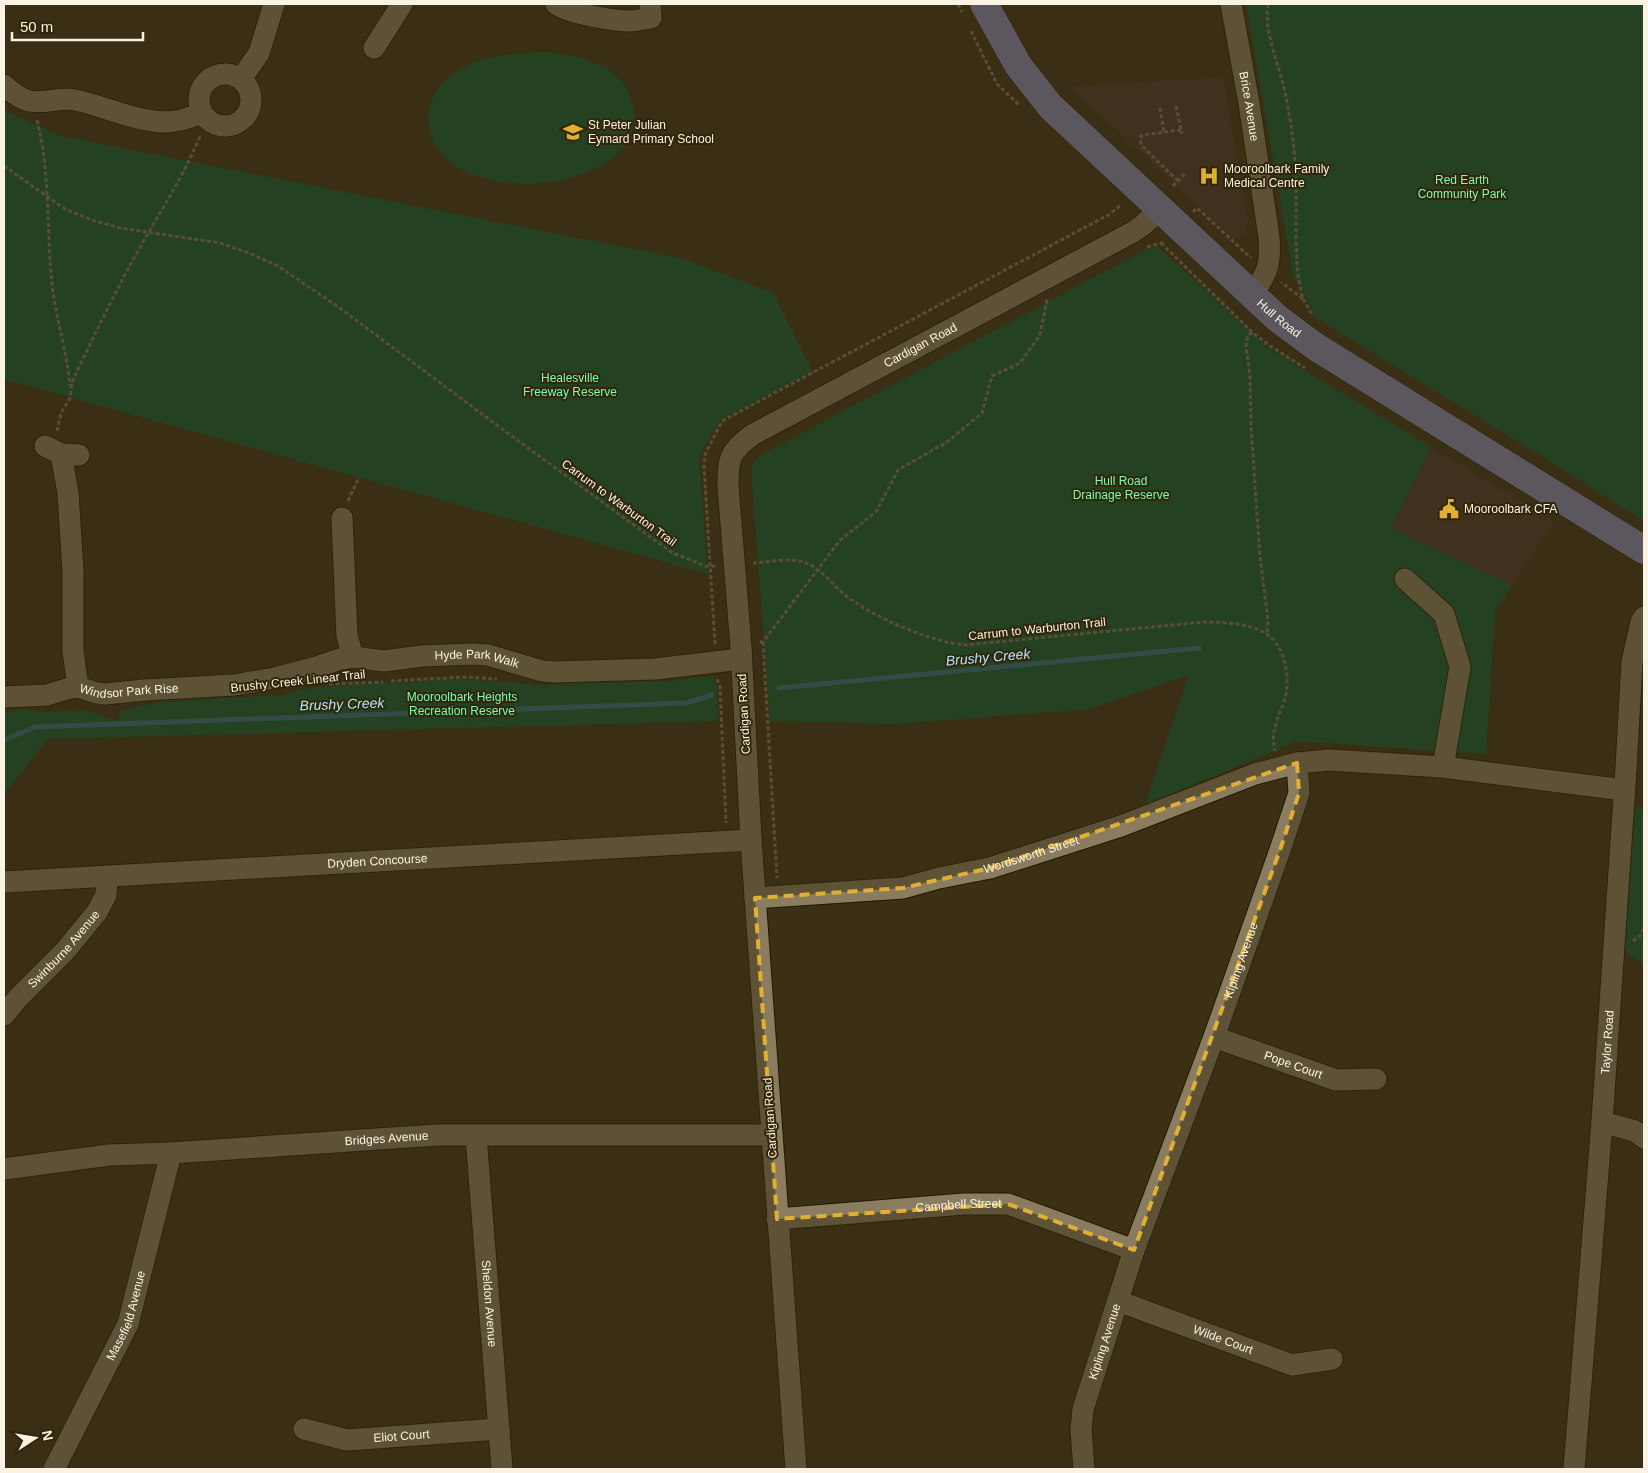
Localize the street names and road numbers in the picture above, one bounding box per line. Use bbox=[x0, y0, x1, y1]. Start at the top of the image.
street label: Brice Avenue bbox=[1236, 70, 1262, 143]
street label: Hull Road bbox=[1254, 296, 1304, 340]
street label: Cardigan Road bbox=[881, 320, 959, 371]
street label: Carrum to Warburton Trail bbox=[559, 457, 679, 549]
street label: Carrum to Warburton Trail bbox=[968, 615, 1106, 643]
street label: Hyde Park Walk bbox=[434, 647, 522, 671]
street label: Brushy Creek Linear Trail bbox=[230, 667, 366, 695]
street label: Cardigan Road bbox=[735, 673, 753, 755]
street label: Windsor Park Rise bbox=[78, 681, 179, 701]
street label: Wordsworth Street bbox=[982, 833, 1081, 876]
street label: Dryden Concourse bbox=[327, 851, 428, 871]
street label: Swinburne Avenue bbox=[25, 907, 103, 991]
street label: Kipling Avenue bbox=[1221, 920, 1261, 1000]
street label: Taylor Road bbox=[1598, 1010, 1617, 1075]
street label: Pope Court bbox=[1262, 1048, 1325, 1082]
street label: Cardigan Road bbox=[760, 1077, 780, 1159]
street label: Bridges Avenue bbox=[344, 1129, 429, 1148]
street label: Campbell Street bbox=[915, 1197, 1002, 1215]
street label: Sheldon Avenue bbox=[479, 1259, 499, 1348]
street label: Masefield Avenue bbox=[104, 1269, 148, 1363]
street label: Kipling Avenue bbox=[1086, 1301, 1123, 1381]
street label: Wilde Court bbox=[1191, 1322, 1256, 1357]
street label: Eliot Court bbox=[373, 1427, 431, 1445]

